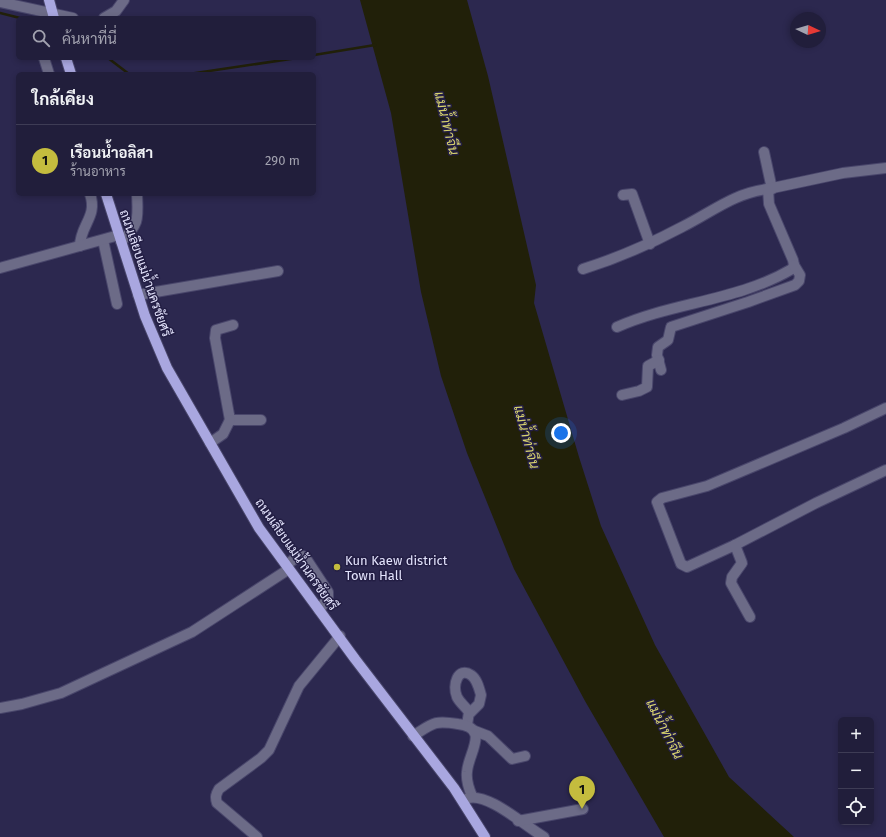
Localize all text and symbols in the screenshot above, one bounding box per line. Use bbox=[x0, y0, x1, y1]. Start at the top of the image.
north arrow bbox=[790, 12, 826, 48]
search box bbox=[16, 16, 316, 60]
icon: search bbox=[30, 27, 52, 49]
text: ค้นหาที่นี่ bbox=[62, 30, 117, 48]
text: ใกล้เคียง bbox=[32, 89, 94, 110]
water label: แม่น้ำท่าจีน bbox=[430, 89, 467, 157]
text: เรือนน้ำอลิสา bbox=[70, 144, 153, 162]
text: 1 bbox=[42, 153, 48, 168]
text: 290 m bbox=[265, 153, 300, 168]
text: ร้านอาหาร bbox=[70, 164, 126, 179]
street label: ถนนเลียบแม่น้ำนครชัยศรี bbox=[117, 206, 179, 339]
water label: แม่น้ำท่าจีน bbox=[510, 402, 547, 471]
your location bbox=[551, 423, 571, 443]
street label: ถนนเลียบแม่น้ำนครชัยศรี bbox=[252, 492, 345, 613]
place label: Kun Kaew district Town Hall bbox=[345, 553, 448, 583]
marker: Kun Kaew district Town Hall bbox=[332, 562, 342, 572]
water label: แม่น้ำท่าจีน bbox=[642, 695, 691, 762]
map controls bbox=[838, 717, 874, 825]
button: + bbox=[838, 717, 874, 753]
button: − bbox=[838, 753, 874, 789]
pin: 1 bbox=[569, 776, 595, 809]
button: locate bbox=[838, 789, 874, 825]

